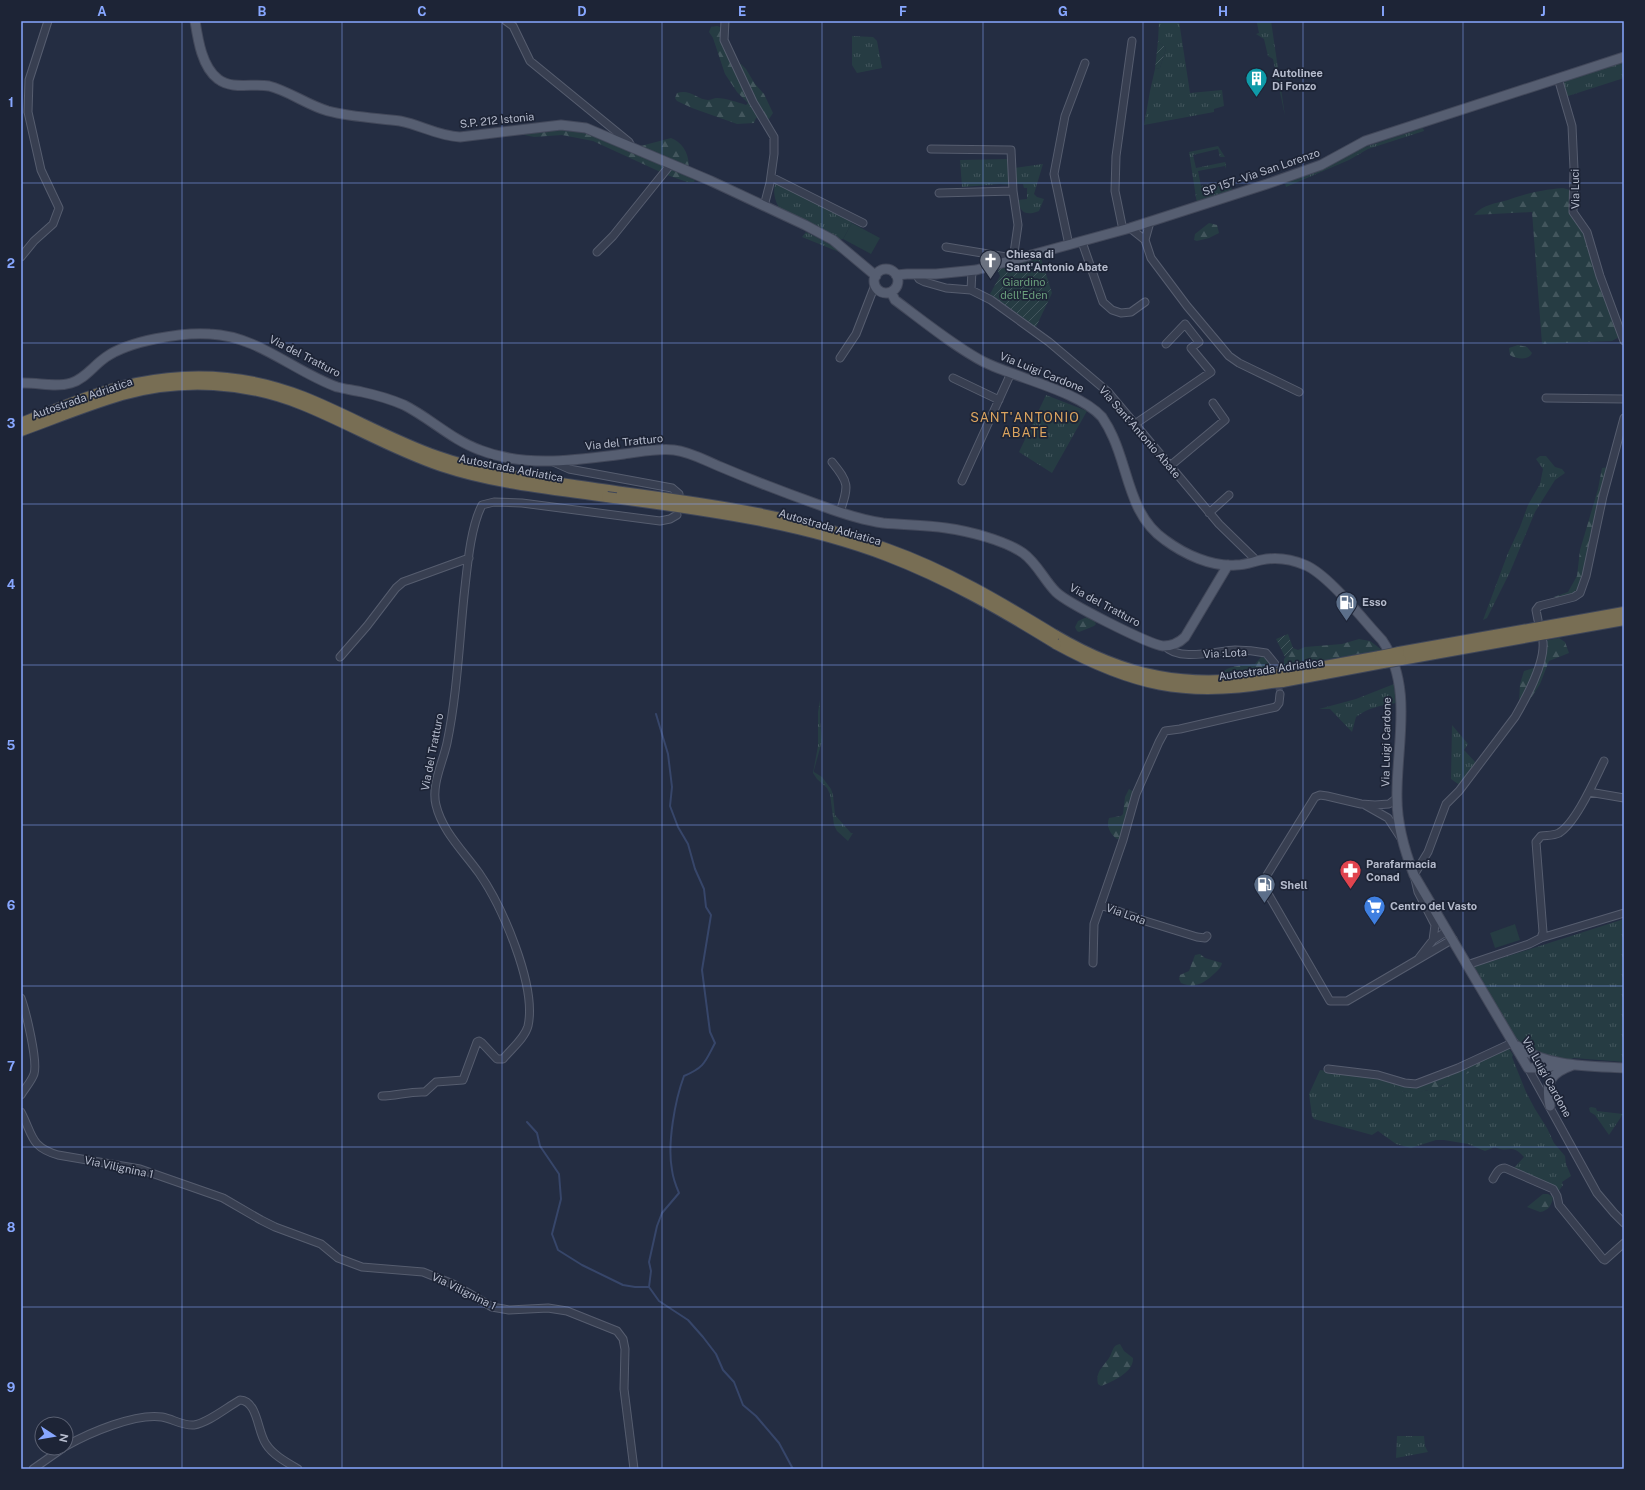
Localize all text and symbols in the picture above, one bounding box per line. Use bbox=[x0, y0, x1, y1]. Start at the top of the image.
text: A bbox=[97, 4, 107, 19]
text: B bbox=[258, 4, 267, 19]
text: C bbox=[417, 4, 427, 19]
text: D bbox=[577, 4, 587, 19]
text: E bbox=[738, 4, 746, 19]
text: F bbox=[899, 4, 907, 19]
text: G bbox=[1058, 4, 1068, 19]
text: H bbox=[1218, 4, 1228, 19]
text: I bbox=[1381, 4, 1385, 19]
text: J bbox=[1540, 4, 1546, 19]
building icon: Autolinee Di Fonzo bbox=[1244, 66, 1270, 99]
place label: Autolinee Di Fonzo bbox=[1272, 67, 1323, 92]
text: 1 bbox=[8, 95, 14, 110]
street label: S.P. 212 Istonia bbox=[459, 110, 535, 130]
street label: SP 157 - Via San Lorenzo bbox=[1201, 146, 1321, 198]
street label: Via Luci bbox=[1569, 169, 1581, 209]
church icon: Chiesa di Sant'Antonio Abate bbox=[977, 247, 1003, 280]
place label: Chiesa di Sant'Antonio Abate bbox=[1006, 248, 1108, 273]
text: 2 bbox=[7, 256, 15, 271]
park label: Giardino dell'Eden bbox=[1000, 276, 1048, 301]
street label: Via del Tratturo bbox=[267, 333, 343, 379]
street label: Via Luigi Cardone bbox=[998, 350, 1086, 394]
street label: Autostrada Adriatica bbox=[30, 375, 134, 421]
street label: Via Sant'Antonio Abate bbox=[1097, 384, 1183, 480]
district label: SANT'ANTONIO ABATE bbox=[970, 410, 1080, 440]
text: 3 bbox=[7, 416, 16, 431]
street label: Via del Tratturo bbox=[584, 432, 664, 452]
street label: Autostrada Adriatica bbox=[458, 452, 564, 484]
street label: Autostrada Adriatica bbox=[777, 507, 883, 547]
text: 4 bbox=[7, 577, 16, 592]
street label: Via del Tratturo bbox=[1068, 581, 1142, 629]
fuel station icon: Esso bbox=[1333, 589, 1359, 622]
place label: Esso bbox=[1362, 596, 1387, 608]
street label: Via :Lota bbox=[1203, 646, 1247, 660]
street label: Autostrada Adriatica bbox=[1218, 656, 1324, 682]
street label: Via Luigi Cardone bbox=[1379, 697, 1393, 787]
street label: Via del Tratturo bbox=[419, 712, 445, 792]
text: 5 bbox=[7, 738, 16, 753]
pharmacy icon: Parafarmacia Conad bbox=[1338, 857, 1364, 890]
place label: Parafarmacia Conad bbox=[1366, 858, 1436, 883]
fuel station icon: Shell bbox=[1252, 872, 1278, 905]
place label: Shell bbox=[1280, 879, 1308, 891]
supermarket icon: Centro del Vasto bbox=[1361, 893, 1387, 926]
text: 6 bbox=[7, 898, 16, 913]
place label: Centro del Vasto bbox=[1390, 900, 1477, 912]
street label: Via Lota bbox=[1105, 901, 1147, 927]
street label: Via Luigi Cardone bbox=[1520, 1035, 1574, 1119]
text: 7 bbox=[7, 1059, 15, 1074]
street label: Via Vilignina 1 bbox=[83, 1154, 155, 1180]
text: 8 bbox=[7, 1220, 16, 1235]
street label: Via Vilignina 1 bbox=[430, 1270, 498, 1312]
text: 9 bbox=[7, 1380, 15, 1395]
north arrow bbox=[34, 1416, 74, 1456]
text: N bbox=[57, 1433, 71, 1444]

